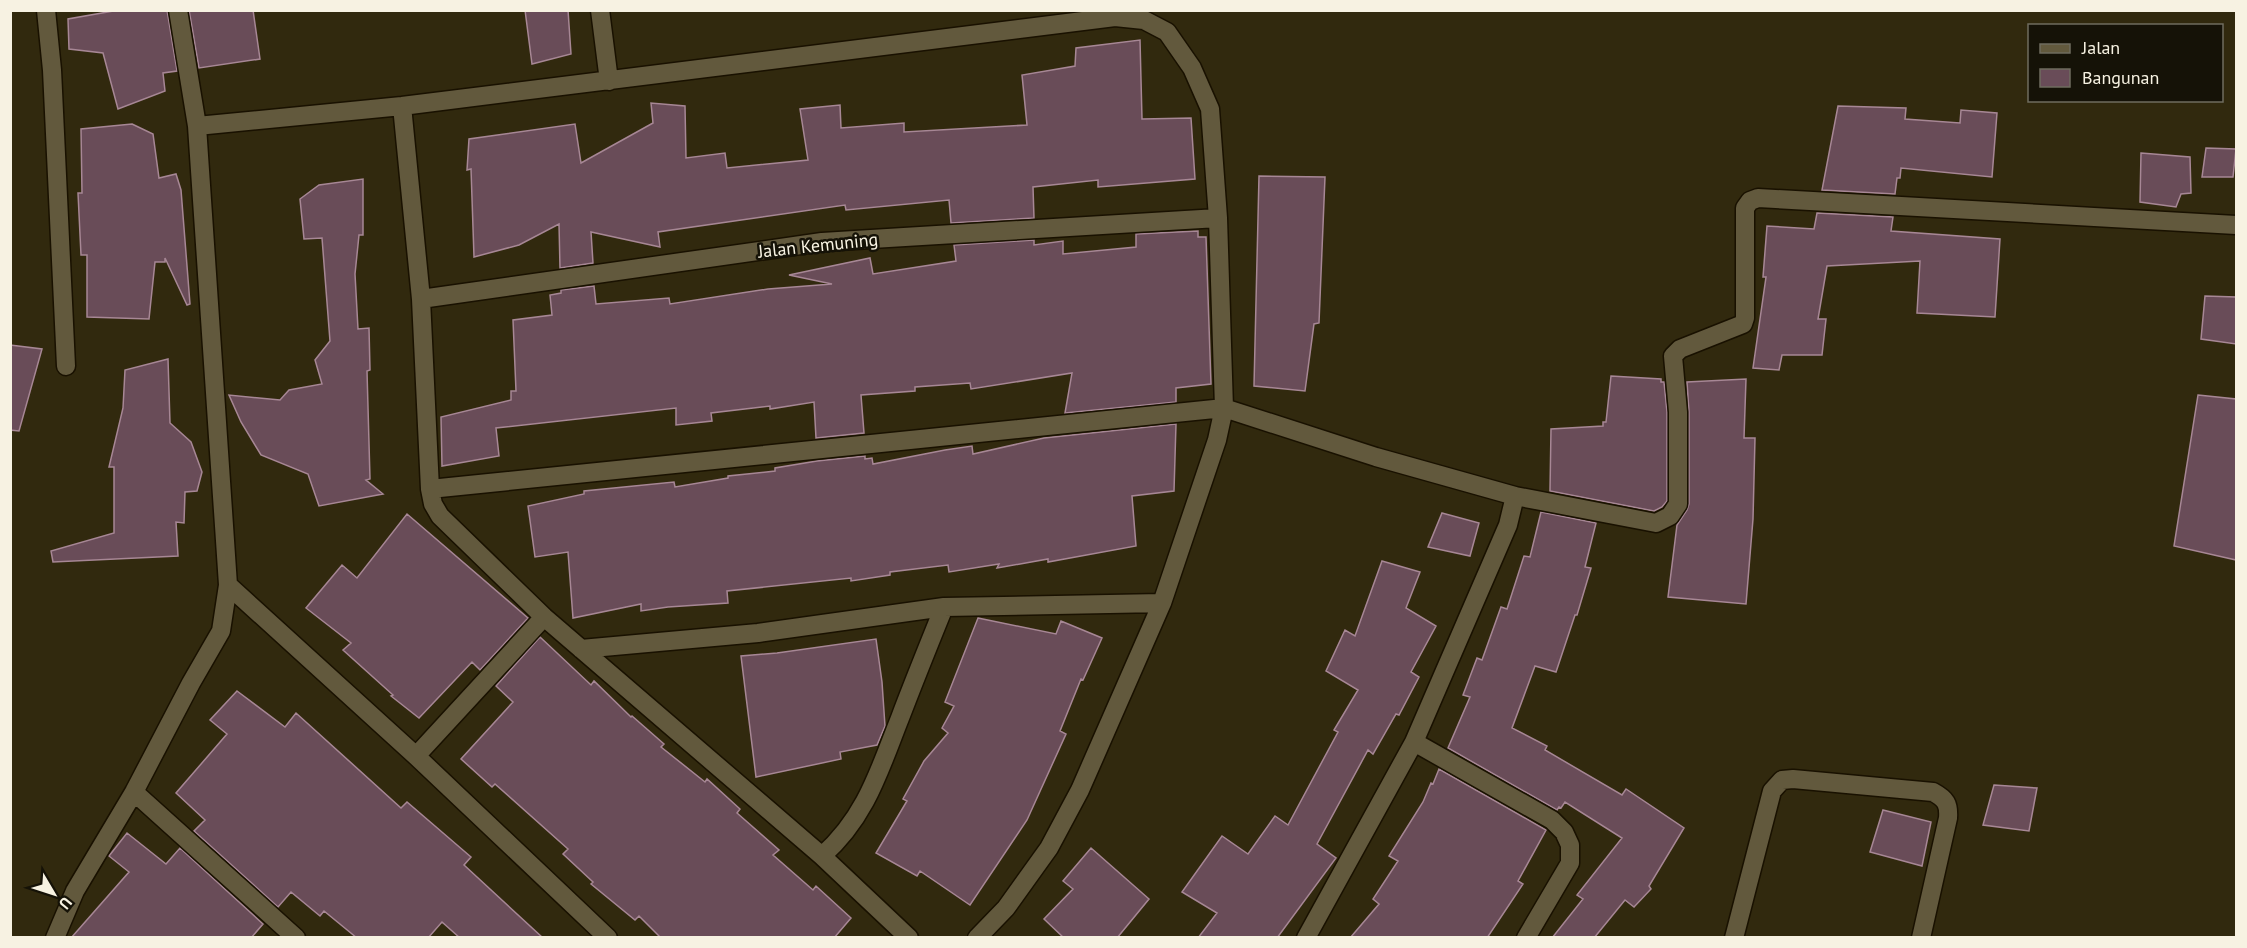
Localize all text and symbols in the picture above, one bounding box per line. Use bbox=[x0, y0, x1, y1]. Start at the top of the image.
legend bbox=[2028, 24, 2223, 102]
text: Jalan bbox=[2081, 36, 2120, 59]
text: Bangunan bbox=[2082, 66, 2159, 89]
street label: Jalan Kemuning bbox=[756, 227, 879, 263]
north arrow bbox=[24, 864, 84, 924]
text: U bbox=[55, 893, 77, 914]

